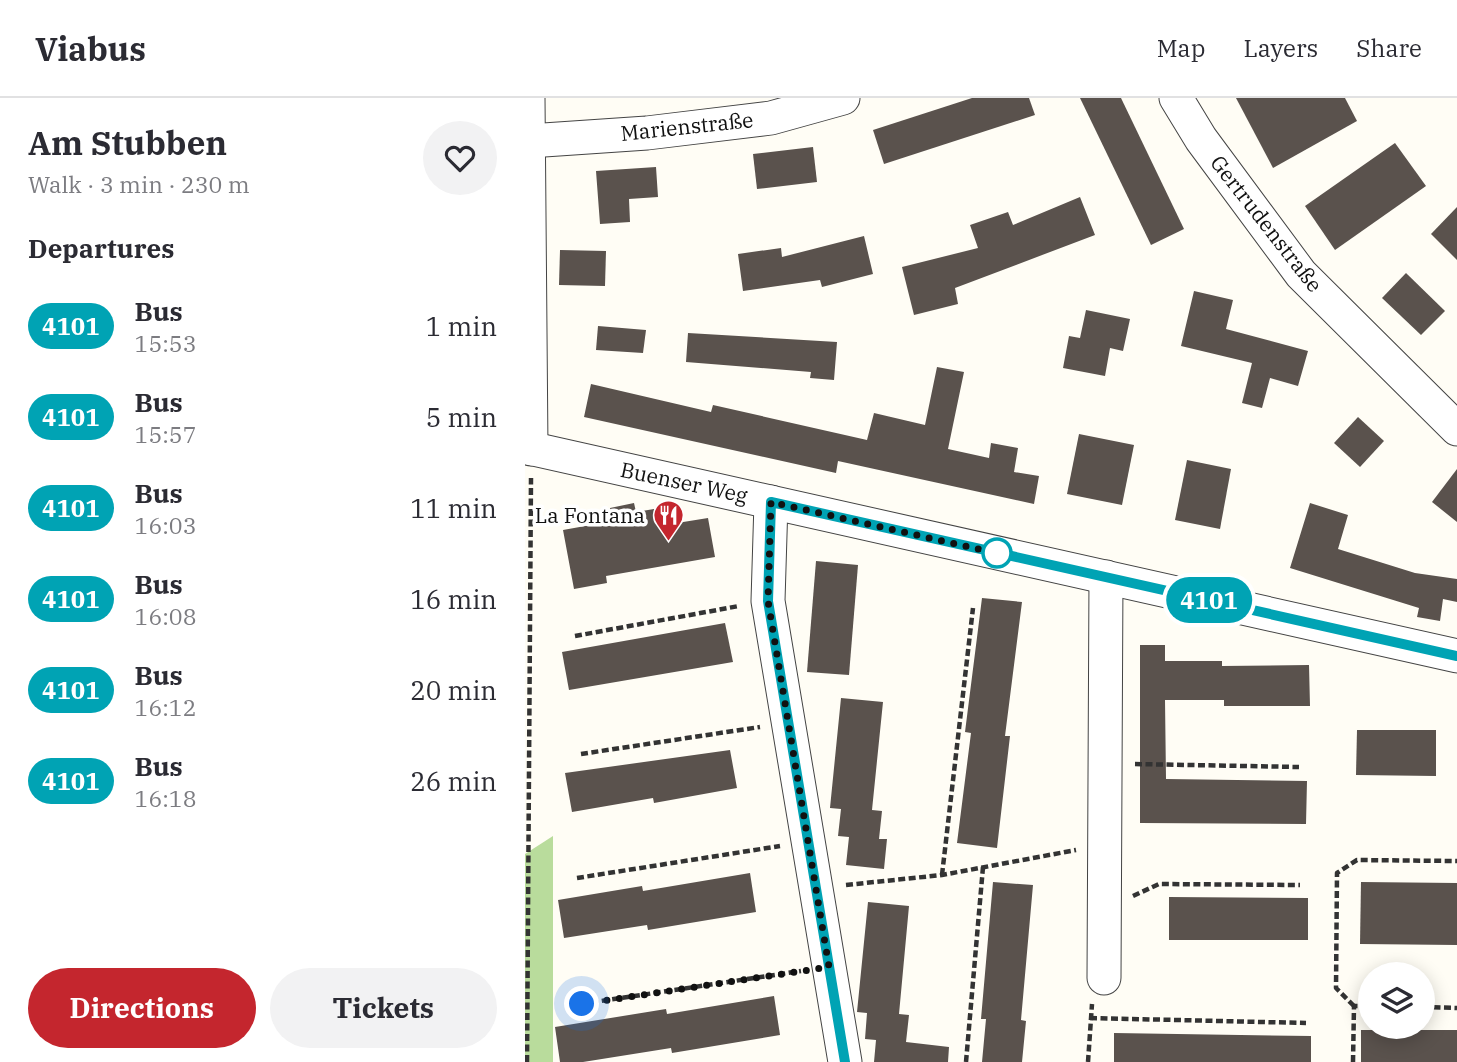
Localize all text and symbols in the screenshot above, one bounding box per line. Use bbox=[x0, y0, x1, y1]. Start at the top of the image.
text: Viabus bbox=[35, 27, 146, 70]
text: Map bbox=[1157, 32, 1205, 64]
text: Layers bbox=[1243, 32, 1318, 64]
text: Share bbox=[1356, 32, 1422, 64]
street label: Marienstraße bbox=[619, 105, 755, 147]
text: Am Stubben bbox=[28, 121, 227, 164]
button: heart bbox=[423, 121, 497, 195]
street label: Gertrudenstraße bbox=[1205, 149, 1329, 298]
text: Walk · 3 min · 230 m bbox=[28, 169, 250, 199]
text: Departures bbox=[28, 231, 174, 265]
text: Bus bbox=[135, 294, 183, 328]
text: 1 min bbox=[426, 309, 497, 343]
text: 4101 bbox=[42, 310, 100, 342]
text: 15:53 bbox=[135, 328, 196, 358]
text: Bus bbox=[135, 385, 183, 419]
text: 5 min bbox=[426, 400, 497, 434]
text: 4101 bbox=[42, 401, 100, 433]
text: 15:57 bbox=[135, 419, 196, 449]
street label: Buenser Weg bbox=[618, 455, 751, 509]
text: Bus bbox=[135, 476, 183, 510]
text: 11 min bbox=[410, 491, 497, 525]
text: 4101 bbox=[42, 492, 100, 524]
restaurant icon: La Fontana bbox=[651, 499, 685, 543]
place label: La Fontana bbox=[535, 501, 645, 529]
text: 16:03 bbox=[135, 510, 196, 540]
unlabelled marker bbox=[982, 538, 1012, 568]
text: Bus bbox=[135, 567, 183, 601]
line badge: 4101 bbox=[1160, 577, 1258, 623]
text: 16 min bbox=[410, 582, 497, 616]
text: 4101 bbox=[42, 583, 100, 615]
text: 4101 bbox=[1180, 584, 1238, 616]
text: 16:08 bbox=[135, 601, 196, 631]
text: Bus bbox=[135, 658, 183, 692]
text: 20 min bbox=[410, 673, 497, 707]
text: 4101 bbox=[42, 674, 100, 706]
text: 16:12 bbox=[135, 692, 196, 722]
text: Bus bbox=[135, 749, 183, 783]
text: 26 min bbox=[410, 764, 497, 798]
text: 4101 bbox=[42, 765, 100, 797]
text: 16:18 bbox=[135, 783, 196, 813]
map controls bbox=[1358, 962, 1435, 1039]
button: layers bbox=[1358, 962, 1435, 1039]
button: Directions bbox=[28, 968, 256, 1048]
button: Tickets bbox=[270, 968, 497, 1048]
your location bbox=[564, 986, 599, 1021]

